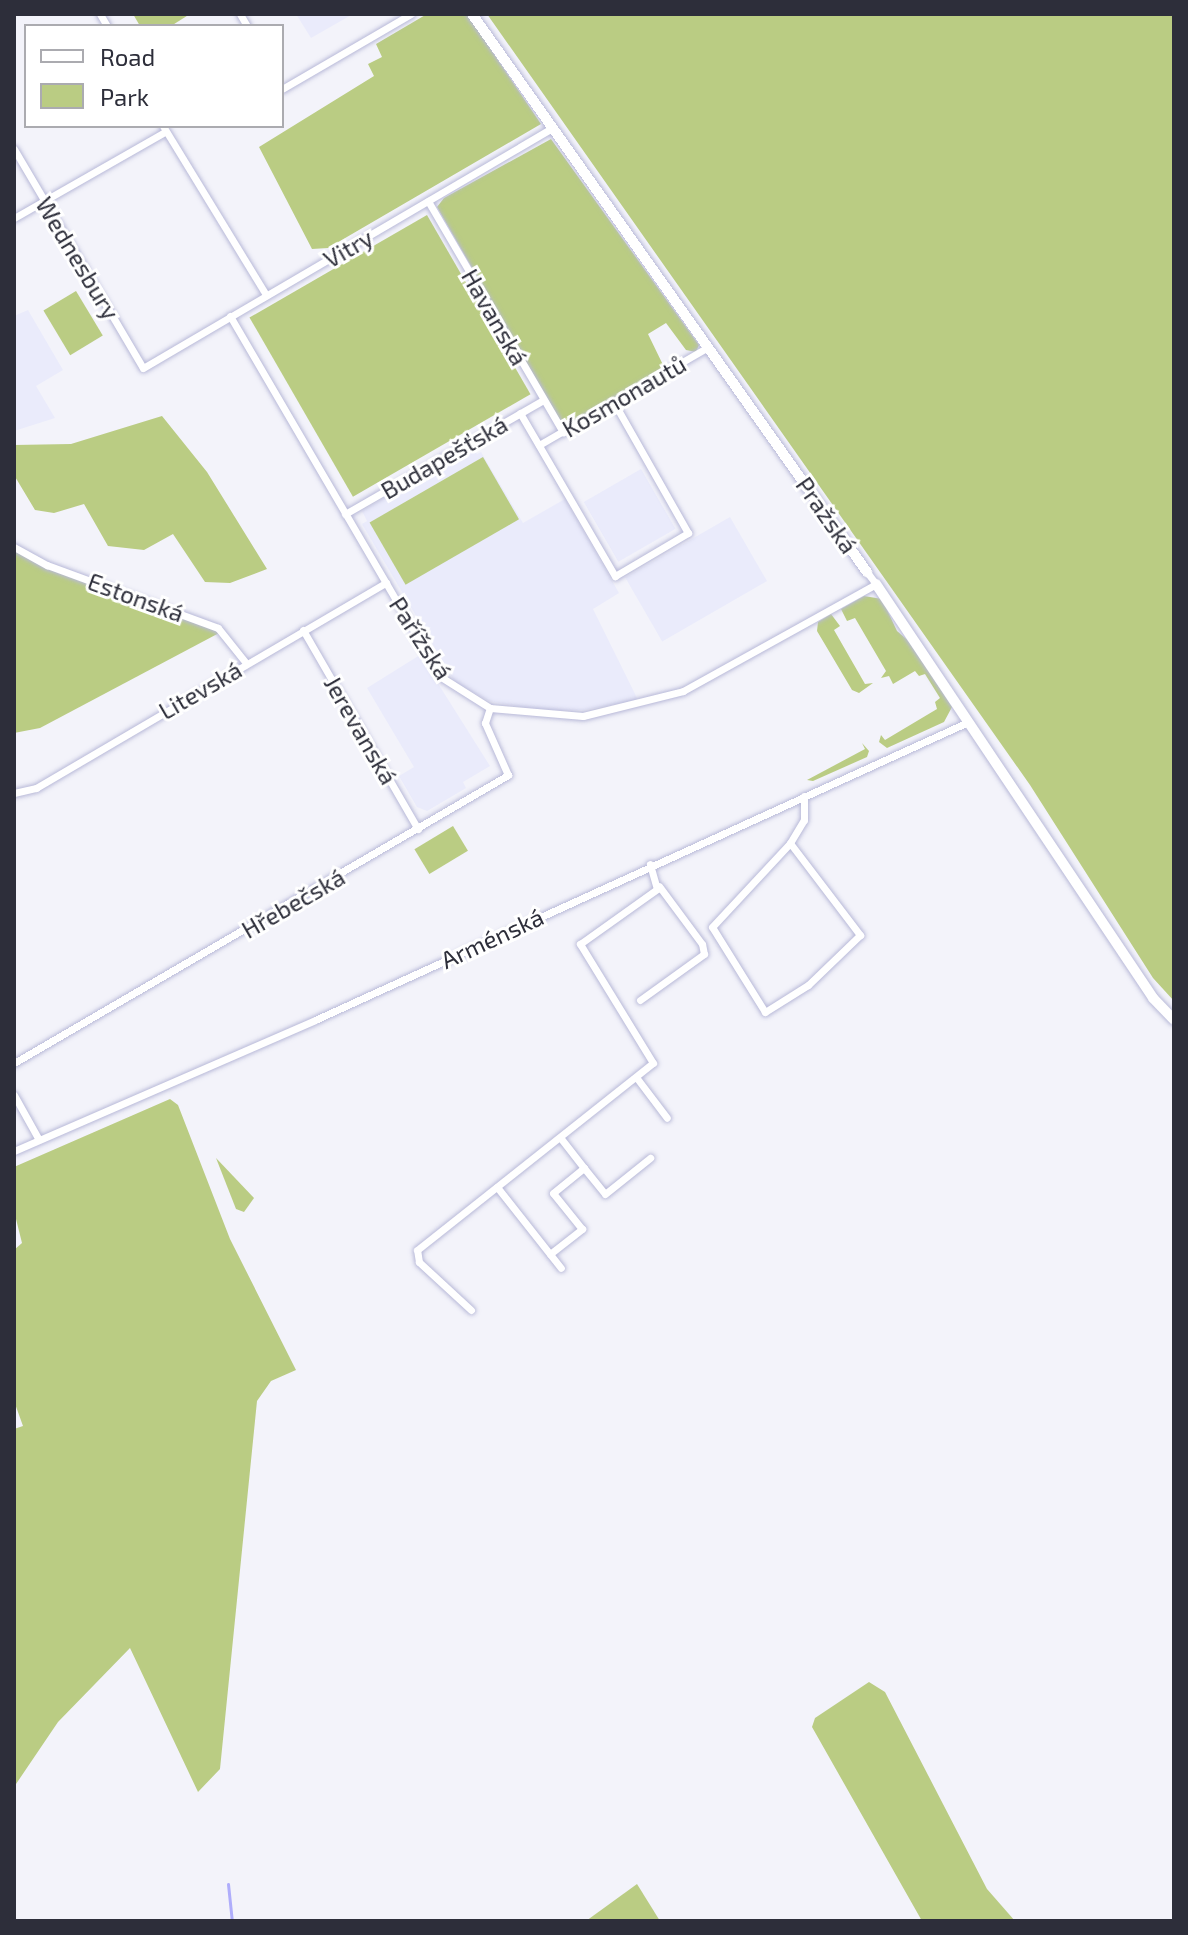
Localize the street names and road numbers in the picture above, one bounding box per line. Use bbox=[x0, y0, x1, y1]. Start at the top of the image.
street label: Wednesbury bbox=[30, 192, 126, 324]
street label: Vitry bbox=[318, 223, 378, 273]
street label: Havanská bbox=[456, 264, 534, 370]
street label: Kosmonautů bbox=[557, 349, 691, 443]
street label: Budapešťská bbox=[376, 409, 512, 505]
street label: Pražská bbox=[790, 471, 864, 559]
street label: Estonská bbox=[84, 566, 188, 628]
street label: Pařížská bbox=[384, 591, 458, 685]
street label: Litevská bbox=[154, 655, 246, 725]
street label: Jerevanská bbox=[318, 671, 404, 789]
street label: Hřebečská bbox=[236, 862, 350, 944]
street label: Arménská bbox=[436, 902, 548, 974]

